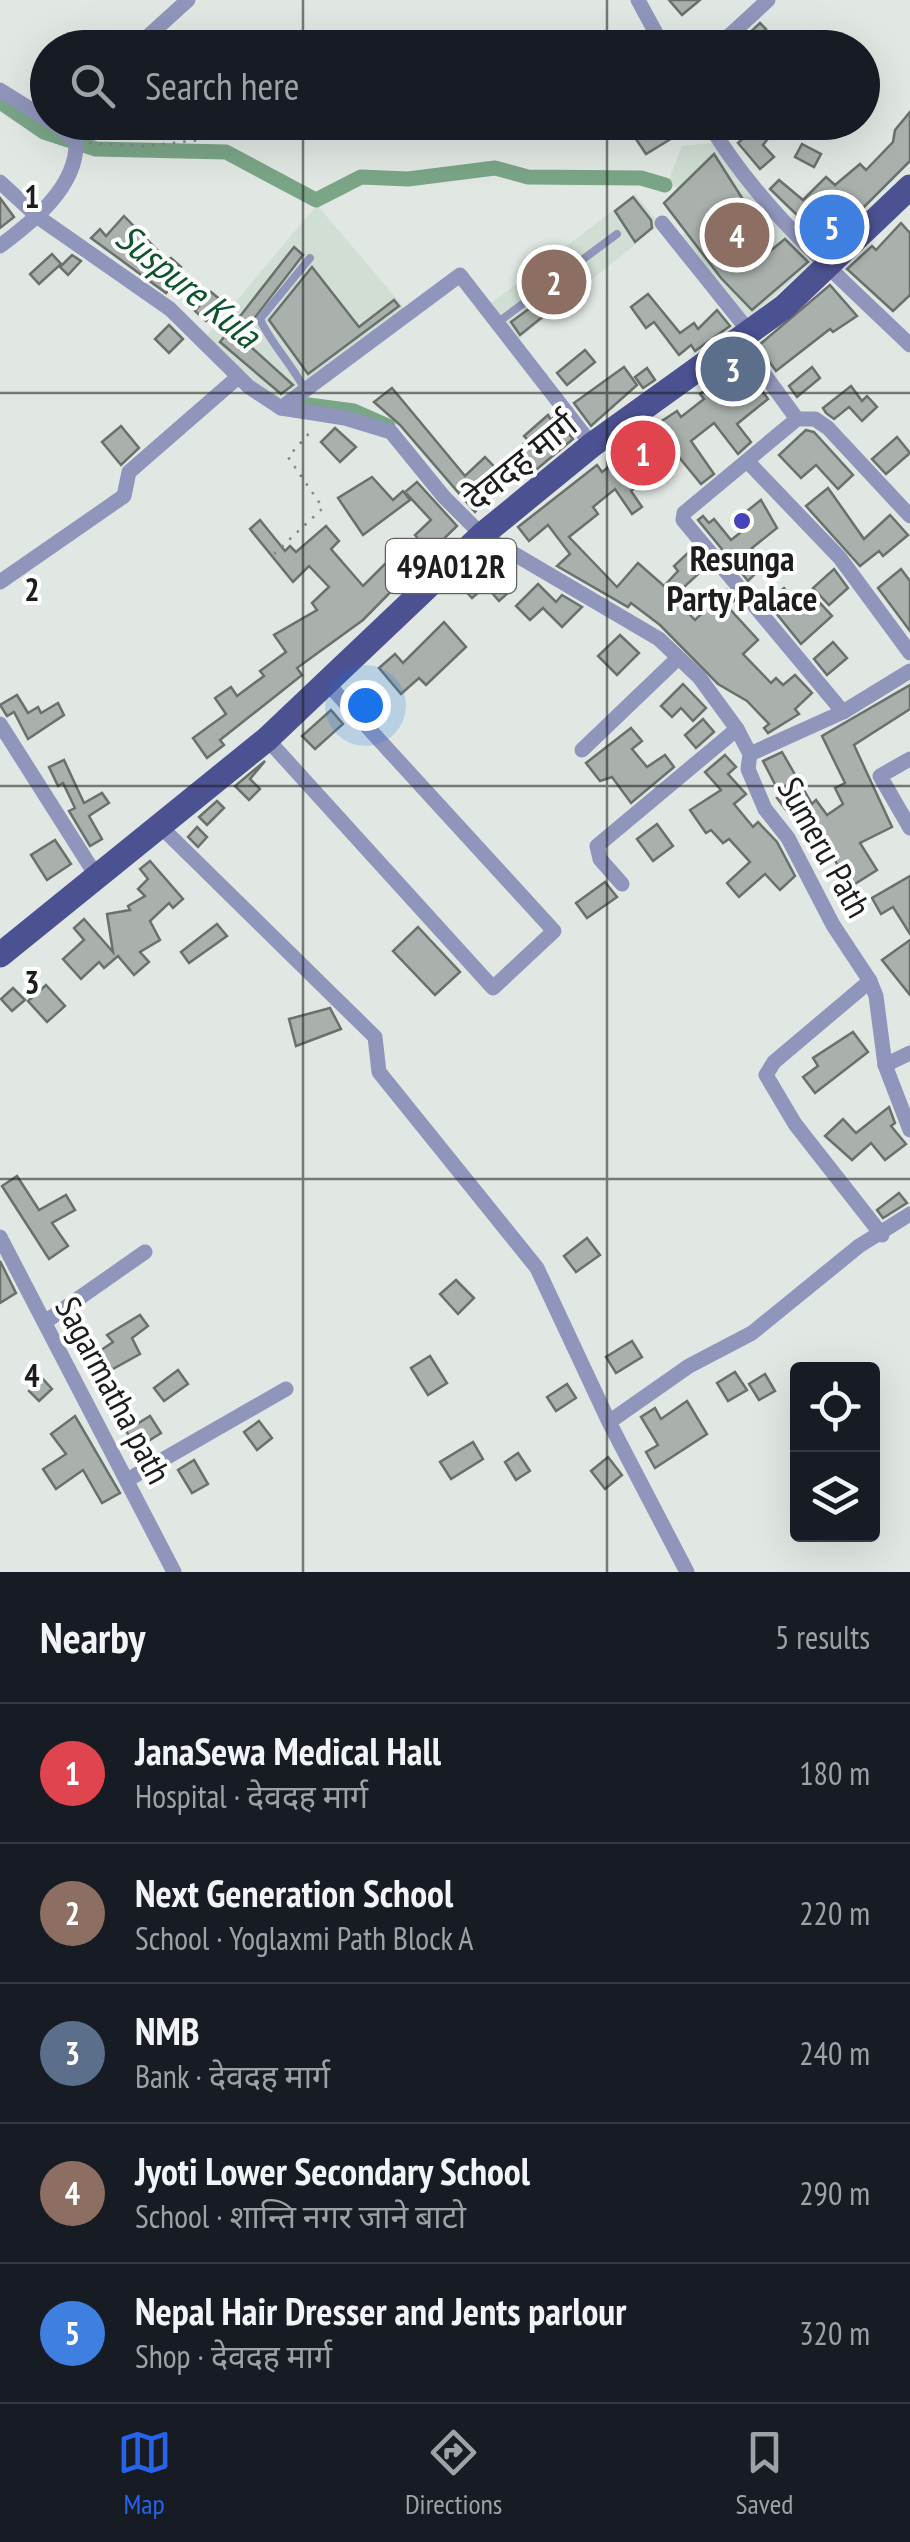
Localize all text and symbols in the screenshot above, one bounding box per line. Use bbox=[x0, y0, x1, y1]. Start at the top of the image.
search box bbox=[30, 30, 880, 140]
icon: search bbox=[65, 58, 120, 113]
text: Search here bbox=[145, 61, 299, 110]
text: 1 bbox=[24, 175, 40, 217]
pin: 5 bbox=[800, 190, 864, 264]
pin: 4 bbox=[704, 198, 770, 272]
water label: Suspure Kula bbox=[107, 212, 272, 359]
pin: 2 bbox=[522, 244, 586, 320]
pin: 3 bbox=[700, 332, 766, 406]
street label: देवदह मार्ग bbox=[454, 401, 587, 521]
pin: 1 bbox=[610, 416, 676, 490]
marker: Resunga Party Palace bbox=[731, 510, 753, 532]
place label: Resunga Party Palace bbox=[666, 535, 818, 621]
road number: 49A012R bbox=[386, 539, 516, 593]
text: 2 bbox=[24, 568, 40, 610]
your location bbox=[340, 680, 391, 731]
street label: Sumeru Path bbox=[768, 769, 882, 925]
text: 3 bbox=[24, 961, 40, 1003]
street label: Sagarmatha path bbox=[46, 1289, 182, 1491]
text: 4 bbox=[24, 1354, 40, 1396]
map controls bbox=[790, 1362, 880, 1542]
button: locate bbox=[790, 1362, 880, 1452]
button: layers bbox=[790, 1452, 880, 1542]
text: Nearby bbox=[40, 1610, 145, 1665]
text: 5 results bbox=[775, 1616, 870, 1658]
text: JanaSewa Medical Hall bbox=[135, 1726, 441, 1775]
text: 1 bbox=[65, 1752, 80, 1794]
text: 180 m bbox=[799, 1752, 870, 1794]
text: Hospital · देवदह मार्ग bbox=[135, 1775, 368, 1817]
text: Next Generation School bbox=[135, 1868, 453, 1917]
text: 2 bbox=[65, 1892, 80, 1934]
text: 220 m bbox=[799, 1892, 870, 1934]
text: School · Yoglaxmi Path Block A bbox=[135, 1917, 473, 1959]
text: NMB bbox=[135, 2006, 199, 2055]
text: 3 bbox=[65, 2032, 80, 2074]
text: 240 m bbox=[799, 2032, 870, 2074]
text: Bank · देवदह मार्ग bbox=[135, 2055, 330, 2097]
text: Jyoti Lower Secondary School bbox=[135, 2146, 530, 2195]
text: 4 bbox=[65, 2172, 80, 2214]
text: 290 m bbox=[799, 2172, 870, 2214]
text: School · शान्ति नगर जाने बाटो bbox=[135, 2195, 466, 2237]
text: Nepal Hair Dresser and Jents parlour bbox=[135, 2286, 626, 2335]
text: 5 bbox=[65, 2312, 80, 2354]
text: 320 m bbox=[799, 2312, 870, 2354]
text: Shop · देवदह मार्ग bbox=[135, 2335, 332, 2377]
tab: Map bbox=[117, 2425, 172, 2522]
tab: Directions bbox=[405, 2425, 502, 2522]
tab: Saved bbox=[736, 2425, 793, 2522]

